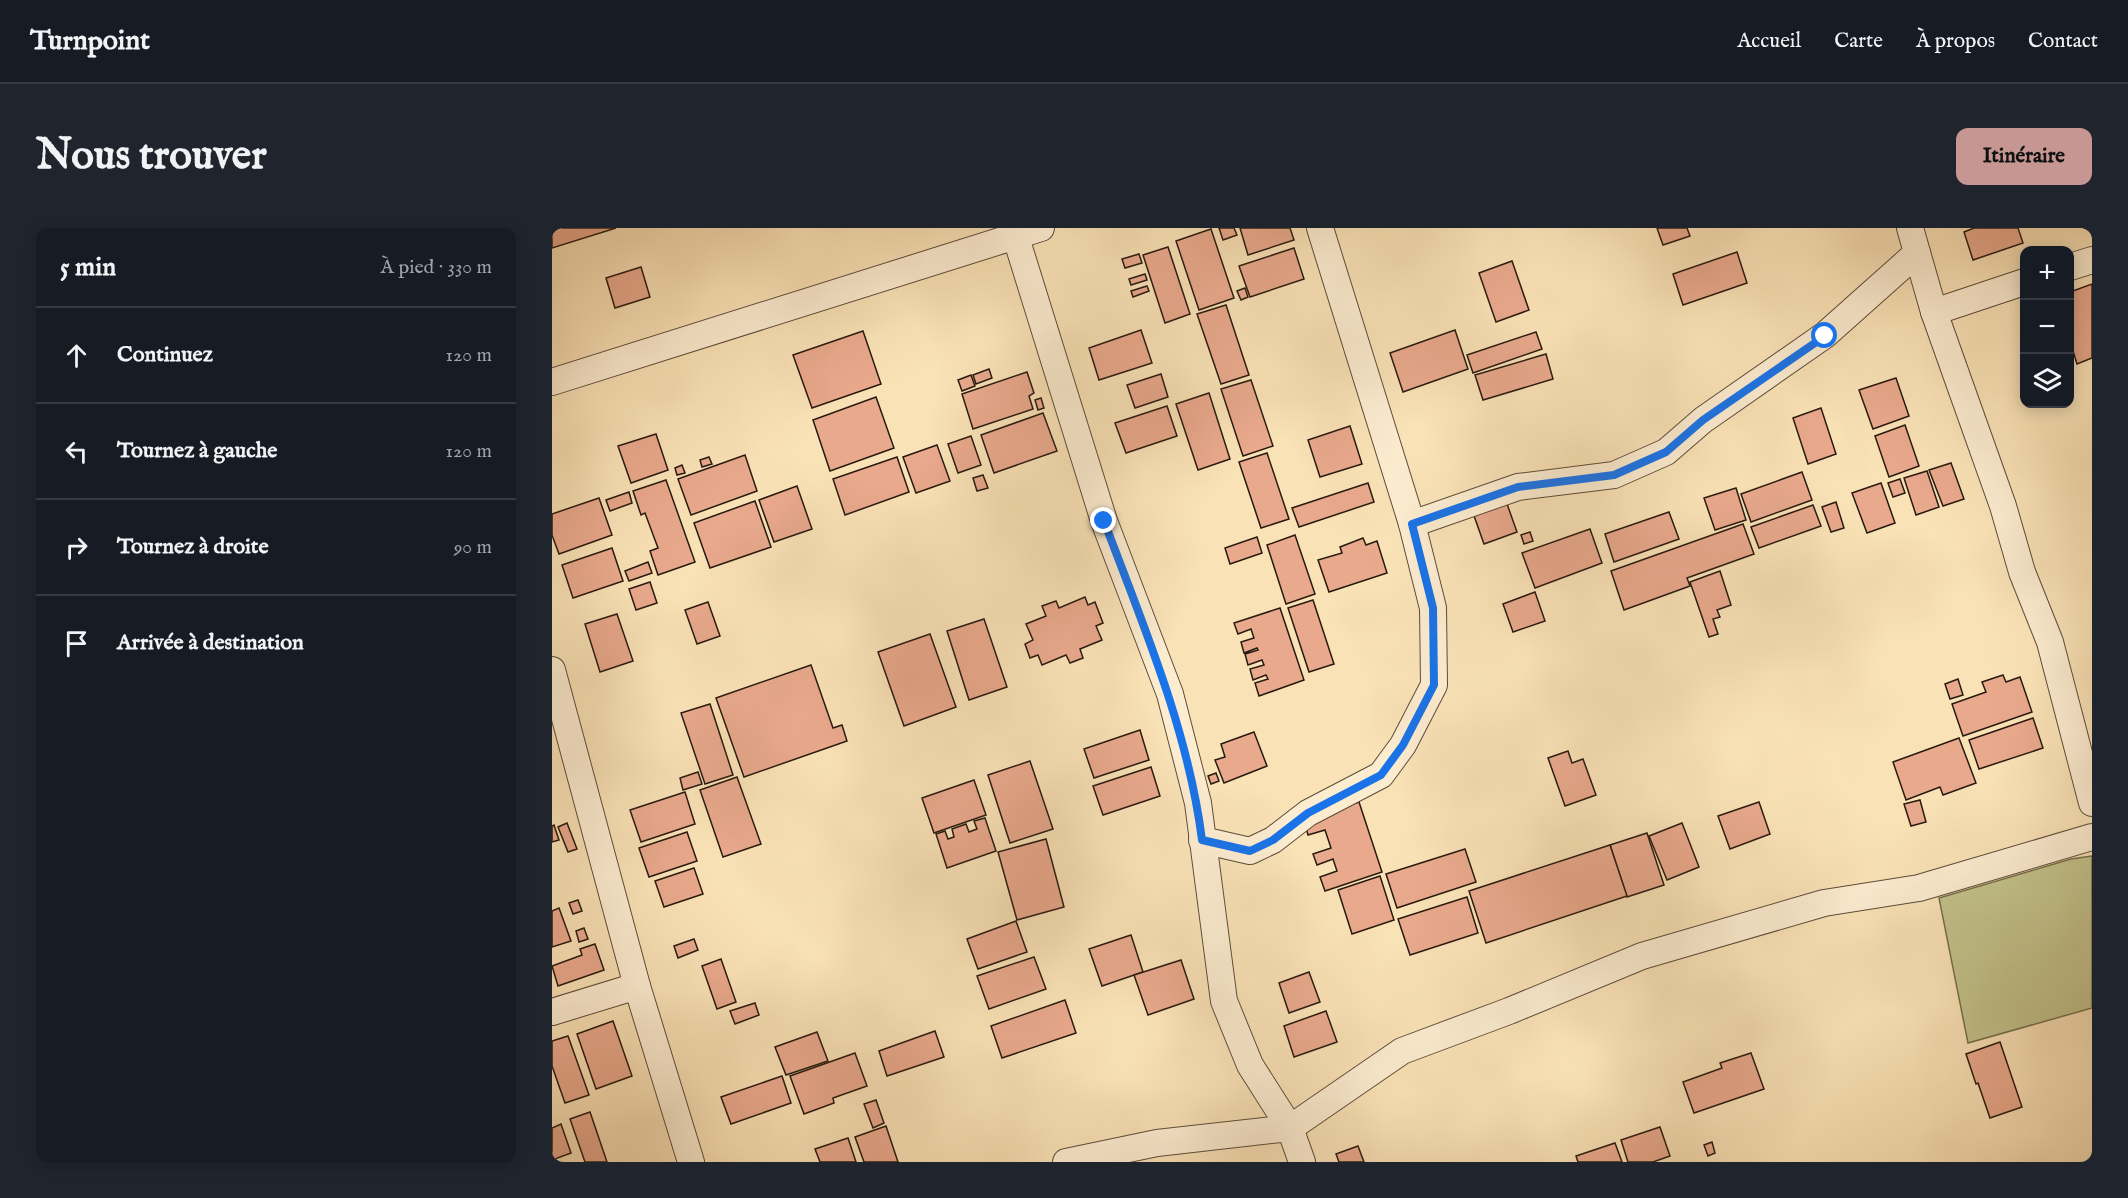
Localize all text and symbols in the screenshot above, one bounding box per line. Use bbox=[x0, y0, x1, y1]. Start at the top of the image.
text: Turnpoint bbox=[30, 24, 150, 59]
text: Accueil bbox=[1737, 28, 1801, 55]
text: Carte bbox=[1834, 28, 1883, 55]
text: À propos bbox=[1916, 28, 1995, 55]
text: Contact bbox=[2028, 28, 2098, 55]
button: Itinéraire bbox=[1956, 128, 2092, 185]
text: Nous trouver bbox=[36, 130, 267, 183]
map controls bbox=[2020, 246, 2074, 408]
button: + bbox=[2020, 246, 2074, 300]
text: 5 min bbox=[60, 251, 116, 284]
text: À pied · 330 m bbox=[381, 255, 492, 280]
button: − bbox=[2020, 300, 2074, 354]
route start bbox=[1811, 322, 1837, 348]
icon: ahead bbox=[60, 339, 93, 372]
text: Continuez bbox=[117, 341, 213, 369]
text: 120 m bbox=[446, 343, 492, 368]
button: layers bbox=[2020, 354, 2074, 408]
icon: left bbox=[60, 435, 93, 468]
text: Tournez à gauche bbox=[117, 437, 277, 465]
text: 120 m bbox=[446, 439, 492, 464]
route end bbox=[1090, 507, 1116, 533]
icon: right bbox=[60, 531, 93, 564]
text: Tournez à droite bbox=[117, 533, 268, 561]
text: 90 m bbox=[454, 535, 492, 560]
icon: arrive bbox=[60, 627, 93, 660]
text: Arrivée à destination bbox=[117, 629, 304, 657]

